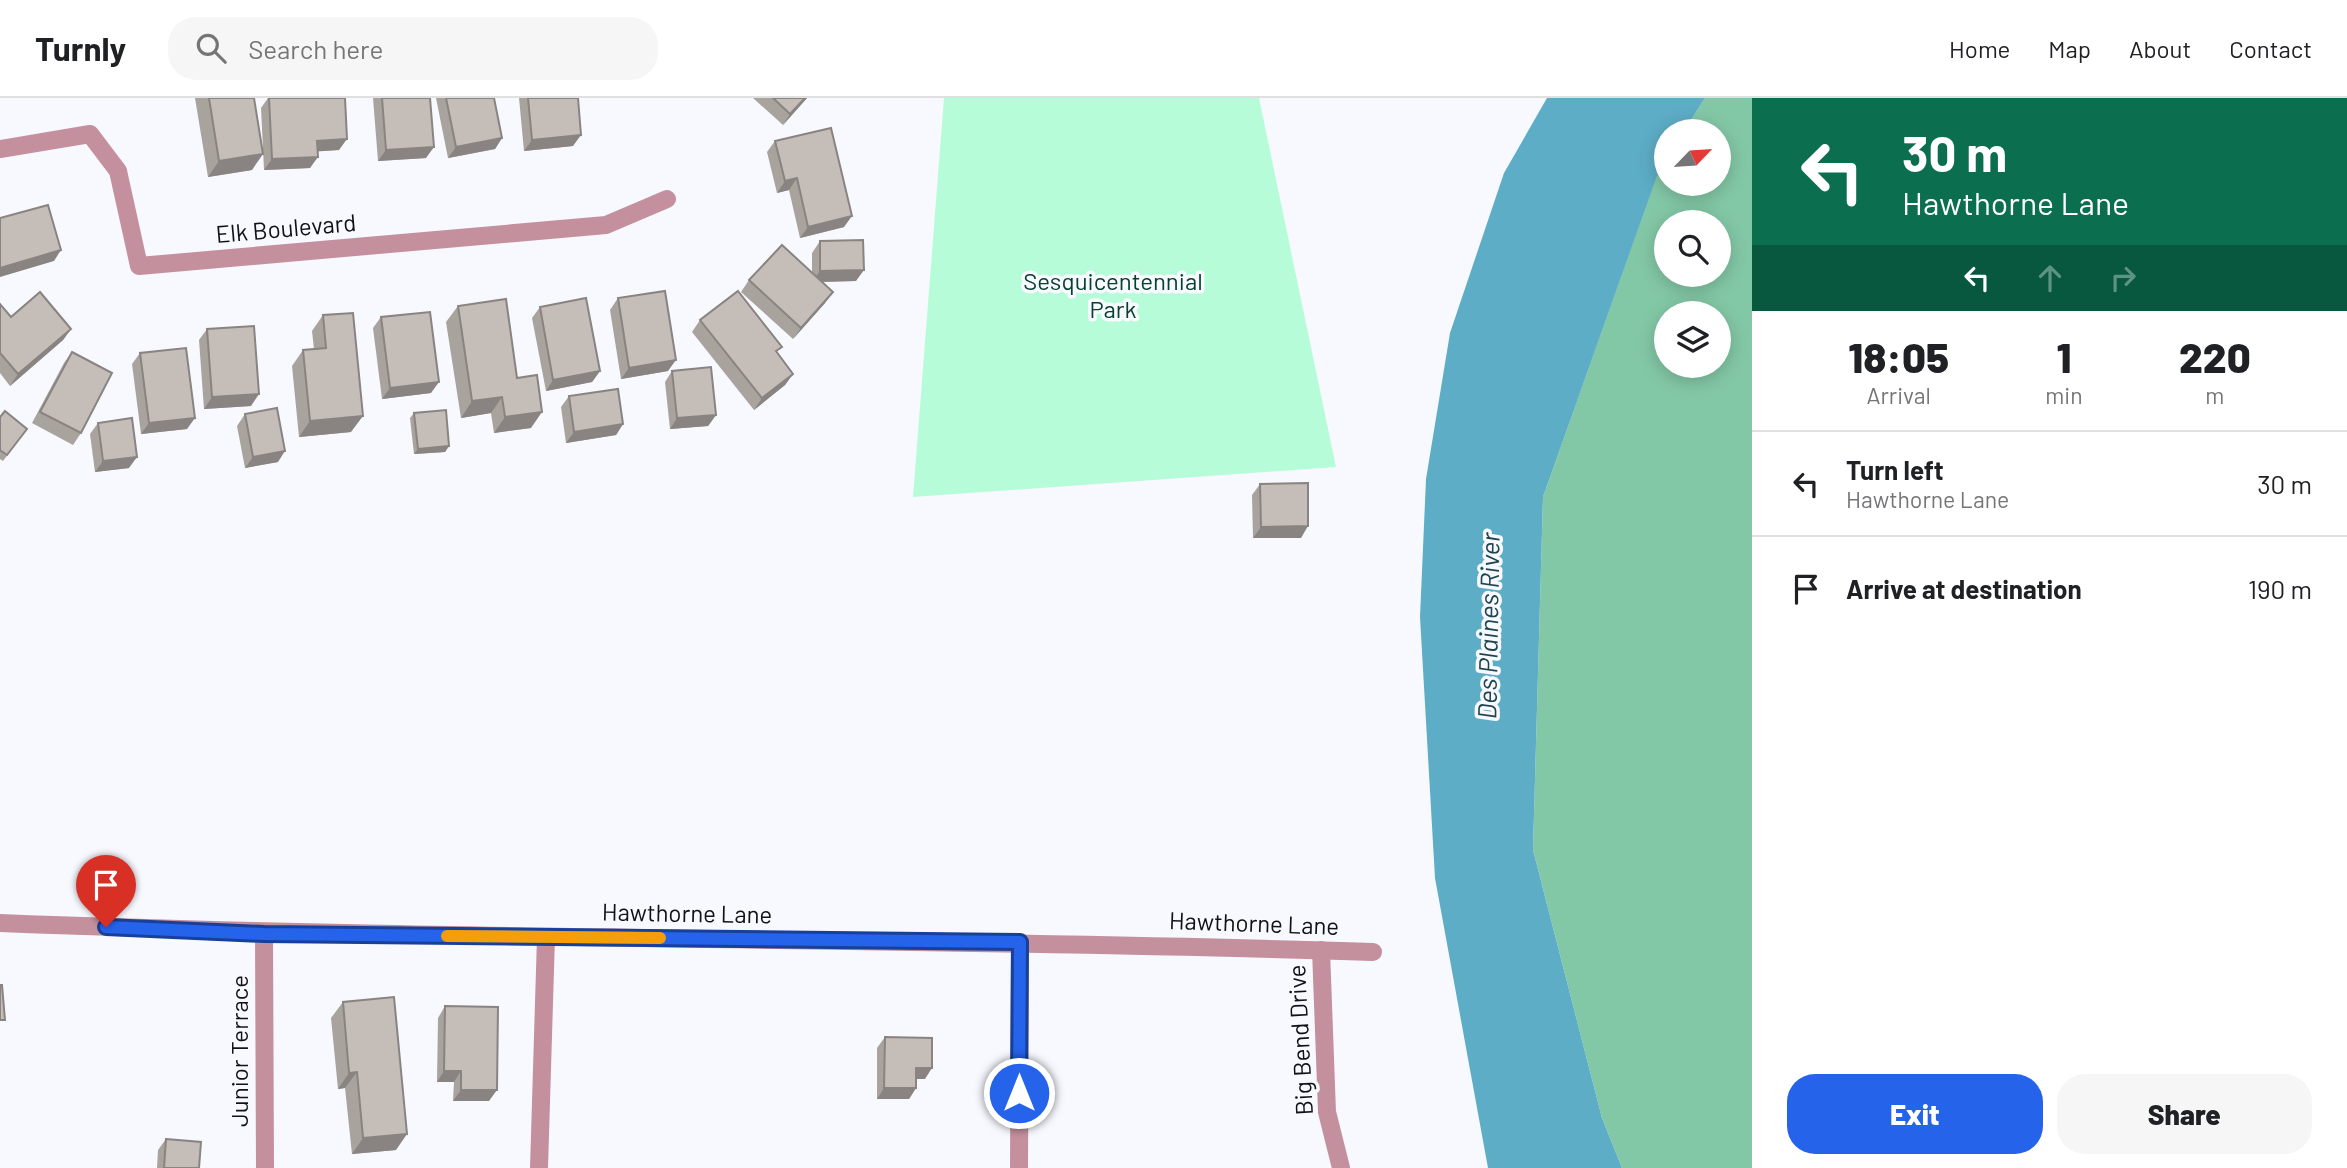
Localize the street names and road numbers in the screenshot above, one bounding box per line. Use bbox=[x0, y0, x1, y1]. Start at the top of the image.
street label: Elk Boulevard bbox=[214, 207, 357, 248]
street label: Hawthorne Lane bbox=[602, 897, 772, 928]
street label: Hawthorne Lane bbox=[1168, 905, 1340, 940]
street label: Big Bend Drive bbox=[1281, 964, 1318, 1116]
street label: Junior Terrace bbox=[224, 975, 253, 1127]

